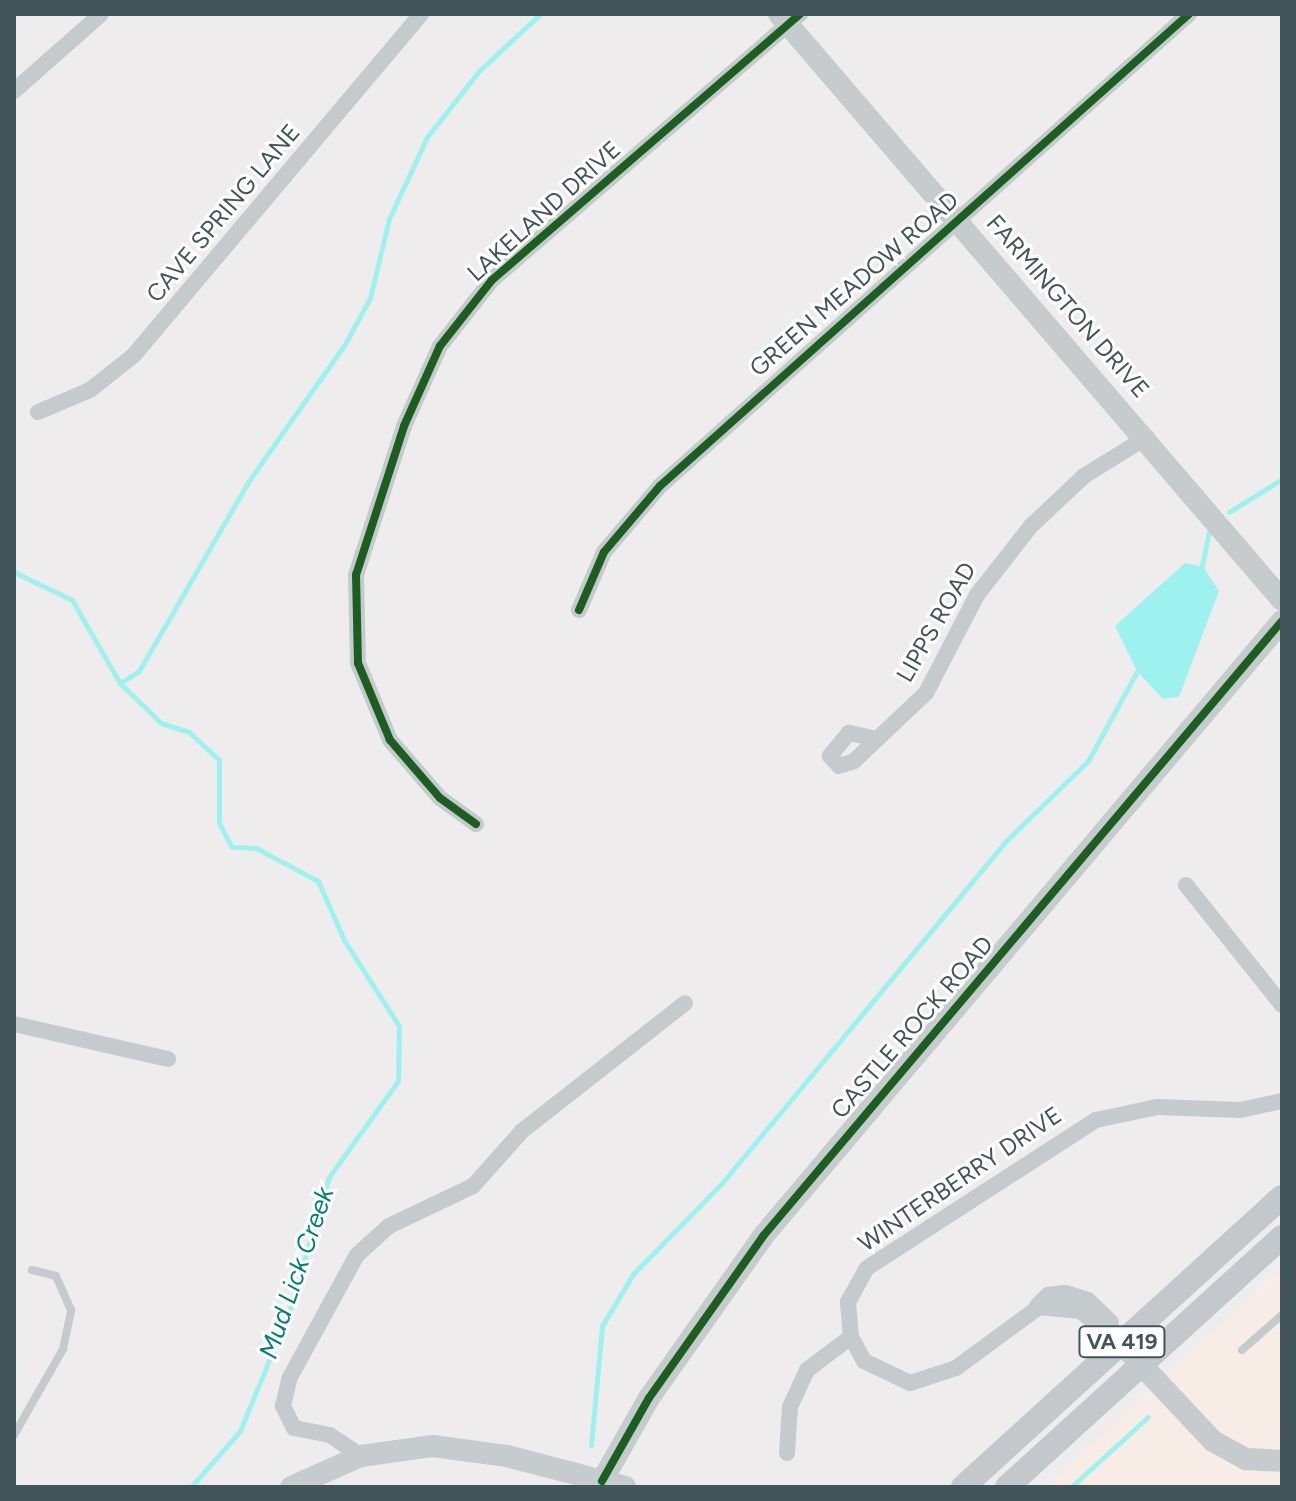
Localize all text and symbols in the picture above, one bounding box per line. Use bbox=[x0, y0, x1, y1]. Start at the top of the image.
street label: CAVE SPRING LANE bbox=[140, 118, 306, 308]
street label: LAKELAND DRIVE bbox=[461, 135, 627, 287]
street label: GREEN MEADOW ROAD bbox=[744, 185, 964, 383]
street label: FARMINGTON DRIVE bbox=[981, 209, 1155, 403]
street label: LIPPS ROAD bbox=[890, 557, 982, 687]
street label: CASTLE ROCK ROAD bbox=[825, 930, 999, 1124]
street label: WINTERBERRY DRIVE bbox=[853, 1100, 1067, 1258]
water label: Mud Lick Creek bbox=[253, 1183, 341, 1363]
road number: VA 419 bbox=[1078, 1324, 1166, 1360]

